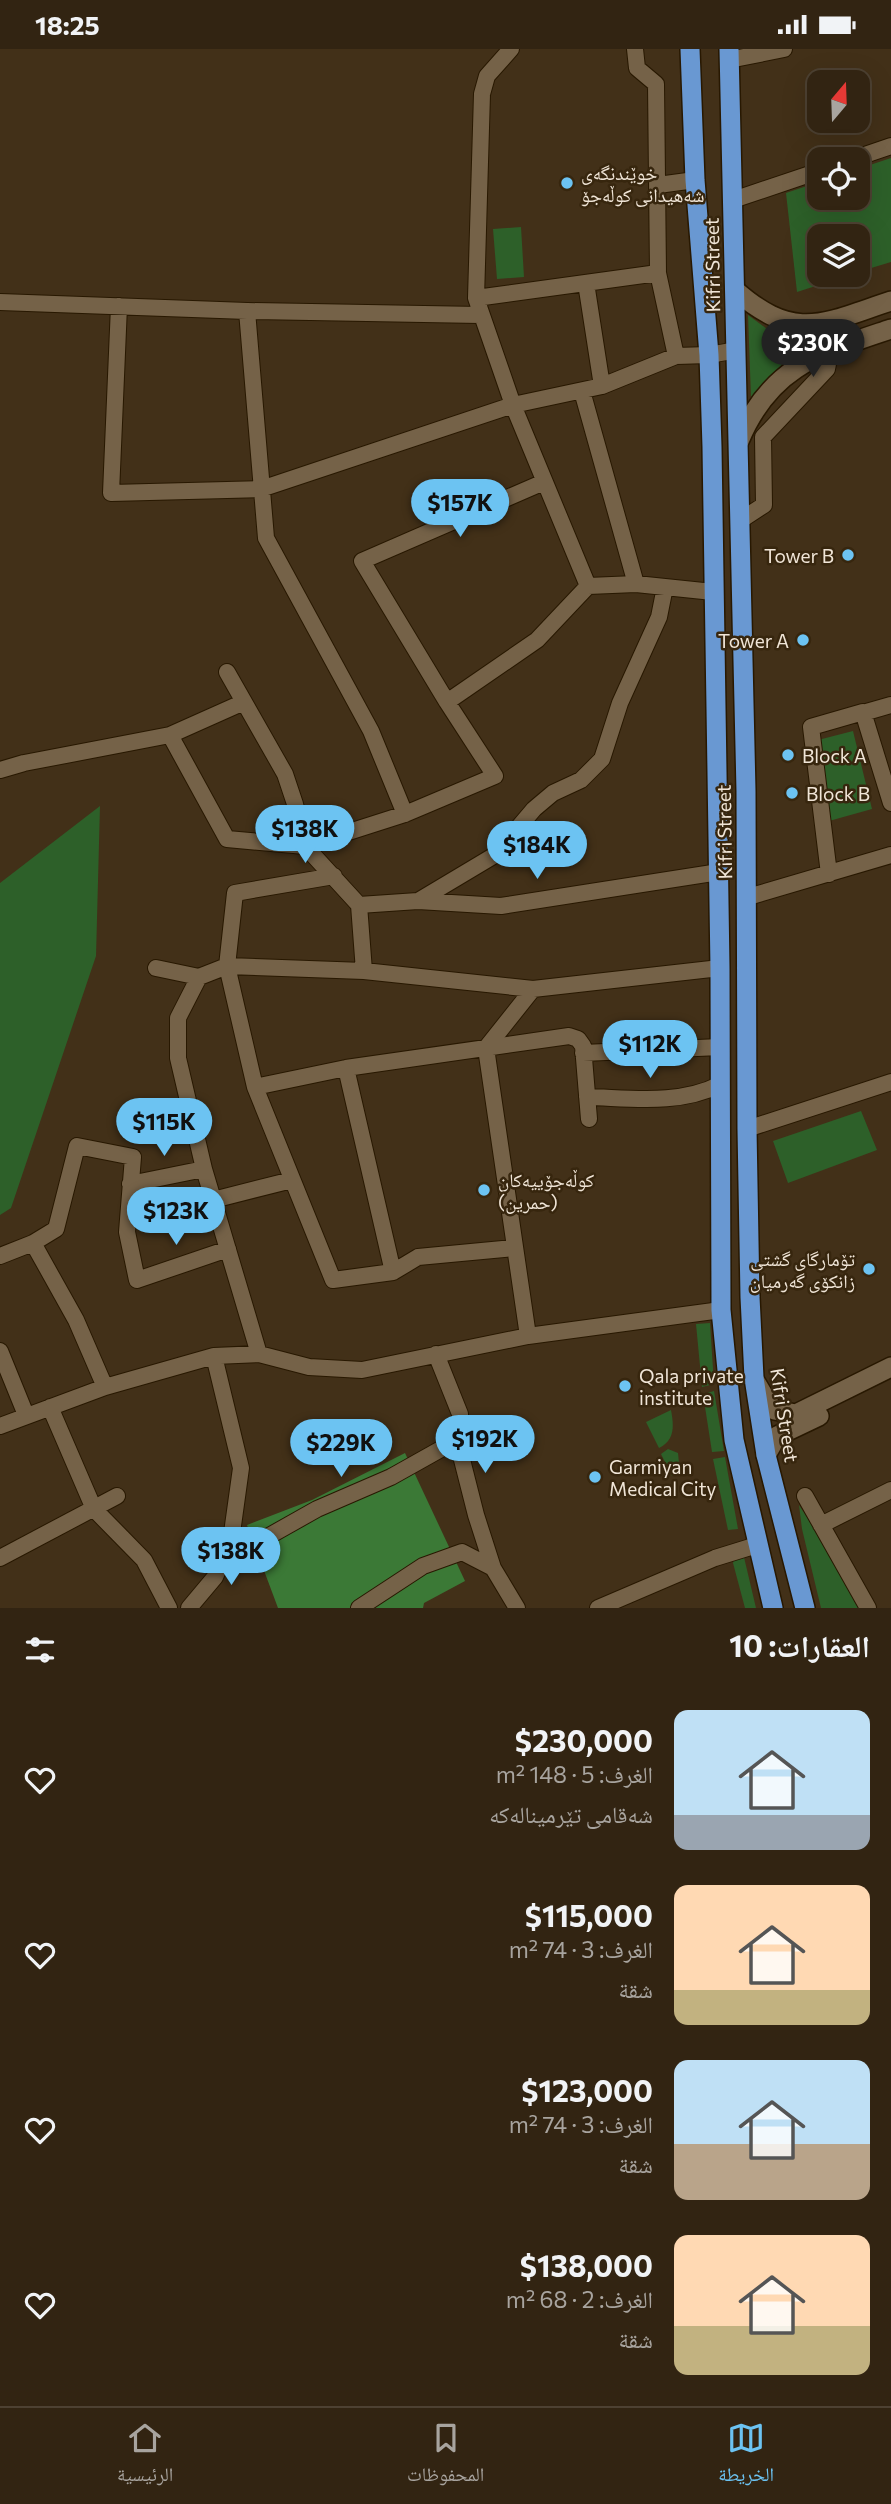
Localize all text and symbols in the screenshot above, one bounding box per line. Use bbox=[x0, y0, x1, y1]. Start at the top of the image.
text: 18:25 bbox=[35, 9, 100, 40]
north arrow bbox=[807, 70, 870, 133]
map controls bbox=[807, 70, 870, 287]
button: locate bbox=[807, 147, 870, 210]
place label: خوێندنگەی شەهیدانی کوڵەجۆ bbox=[581, 161, 704, 207]
marker: خوێندنگەی شەهیدانی کوڵەجۆ bbox=[559, 175, 575, 191]
street label: Kifri Street bbox=[700, 217, 724, 313]
button: layers bbox=[807, 224, 870, 287]
pin: $230K bbox=[764, 319, 862, 379]
text: $230K bbox=[777, 328, 849, 356]
pin: $157K bbox=[411, 479, 509, 539]
text: $157K bbox=[427, 488, 493, 516]
place label: Tower B bbox=[764, 544, 834, 567]
marker: Tower B bbox=[840, 547, 856, 563]
place label: Tower A bbox=[718, 629, 789, 652]
marker: Tower A bbox=[795, 632, 811, 648]
place label: Block A bbox=[802, 744, 867, 767]
marker: Block A bbox=[780, 747, 796, 763]
place label: Block B bbox=[806, 782, 870, 805]
street label: Kifri Street bbox=[712, 784, 736, 880]
marker: Block B bbox=[784, 785, 800, 801]
pin: $138K bbox=[256, 805, 354, 865]
text: $138K bbox=[271, 814, 339, 842]
pin: $184K bbox=[488, 821, 586, 881]
text: $184K bbox=[503, 830, 571, 858]
pin: $112K bbox=[601, 1021, 699, 1080]
text: $112K bbox=[618, 1029, 682, 1057]
pin: $115K bbox=[115, 1099, 213, 1158]
text: $115K bbox=[132, 1107, 196, 1135]
place label: کوڵەجۆییەکان (حمرین) bbox=[498, 1168, 594, 1214]
marker: کوڵەجۆییەکان (حمرین) bbox=[476, 1182, 492, 1198]
pin: $123K bbox=[127, 1187, 225, 1247]
text: $123K bbox=[143, 1196, 209, 1224]
place label: تۆمارگای گشتی زانکۆی گەرمیان bbox=[750, 1247, 855, 1293]
marker: تۆمارگای گشتی زانکۆی گەرمیان bbox=[861, 1261, 877, 1277]
place label: Qala private institute bbox=[639, 1364, 744, 1409]
street label: Kifri Street bbox=[766, 1366, 804, 1464]
marker: Qala private institute bbox=[617, 1378, 633, 1394]
pin: $192K bbox=[436, 1415, 534, 1475]
pin: $229K bbox=[292, 1419, 390, 1479]
text: $192K bbox=[452, 1424, 518, 1452]
text: $229K bbox=[306, 1428, 376, 1456]
place label: Garmiyan Medical City bbox=[609, 1455, 717, 1500]
marker: Garmiyan Medical City bbox=[587, 1469, 603, 1485]
pin: $138K bbox=[182, 1527, 280, 1587]
text: $138K bbox=[197, 1536, 265, 1564]
text: العقارات: 10 bbox=[729, 1626, 870, 1663]
icon: filters bbox=[21, 1631, 59, 1669]
text: $230,000 bbox=[515, 1721, 653, 1758]
icon: home bbox=[730, 1738, 814, 1822]
text: الغرف: 5 · 148 m² bbox=[496, 1760, 653, 1788]
icon: heart bbox=[21, 1761, 59, 1799]
text: شەقامی تێرمینالەکە bbox=[489, 1800, 653, 1828]
text: $115,000 bbox=[525, 1896, 653, 1933]
icon: home bbox=[730, 1913, 814, 1997]
text: الغرف: 3 · 74 m² bbox=[509, 1935, 653, 1963]
icon: heart bbox=[21, 1936, 59, 1974]
text: شقة bbox=[619, 1975, 653, 2003]
text: $123,000 bbox=[521, 2071, 653, 2108]
icon: home bbox=[730, 2088, 814, 2172]
text: الغرف: 3 · 74 m² bbox=[509, 2110, 653, 2138]
icon: heart bbox=[21, 2111, 59, 2149]
text: شقة bbox=[619, 2150, 653, 2178]
text: $138,000 bbox=[520, 2246, 653, 2283]
icon: home bbox=[730, 2263, 814, 2347]
text: الغرف: 2 · 68 m² bbox=[506, 2285, 653, 2313]
icon: heart bbox=[21, 2286, 59, 2324]
text: شقة bbox=[619, 2325, 653, 2353]
tab: الرئيسية bbox=[117, 2419, 173, 2493]
tab: المحفوظات bbox=[407, 2419, 484, 2493]
tab: الخريطة bbox=[718, 2419, 774, 2493]

